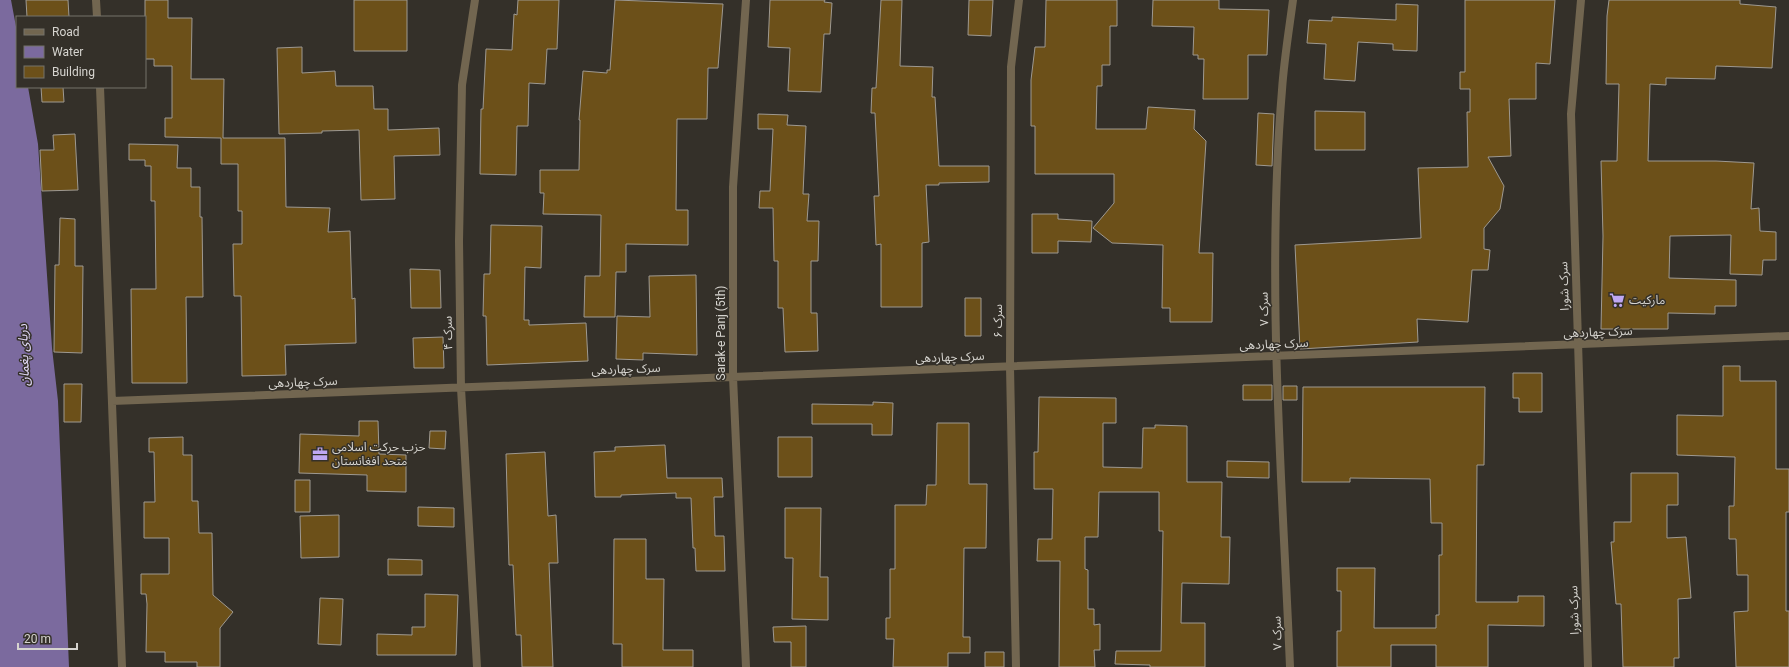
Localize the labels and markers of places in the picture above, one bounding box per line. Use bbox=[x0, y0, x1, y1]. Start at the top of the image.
supermarket icon: مارکیت bbox=[1608, 291, 1626, 309]
place label: مارکیت bbox=[1629, 293, 1665, 307]
place label: حزب حرکت اسلامی متحد افغانستان bbox=[332, 440, 426, 468]
office icon: حزب حرکت اسلامی متحد افغانستان bbox=[311, 445, 329, 463]

